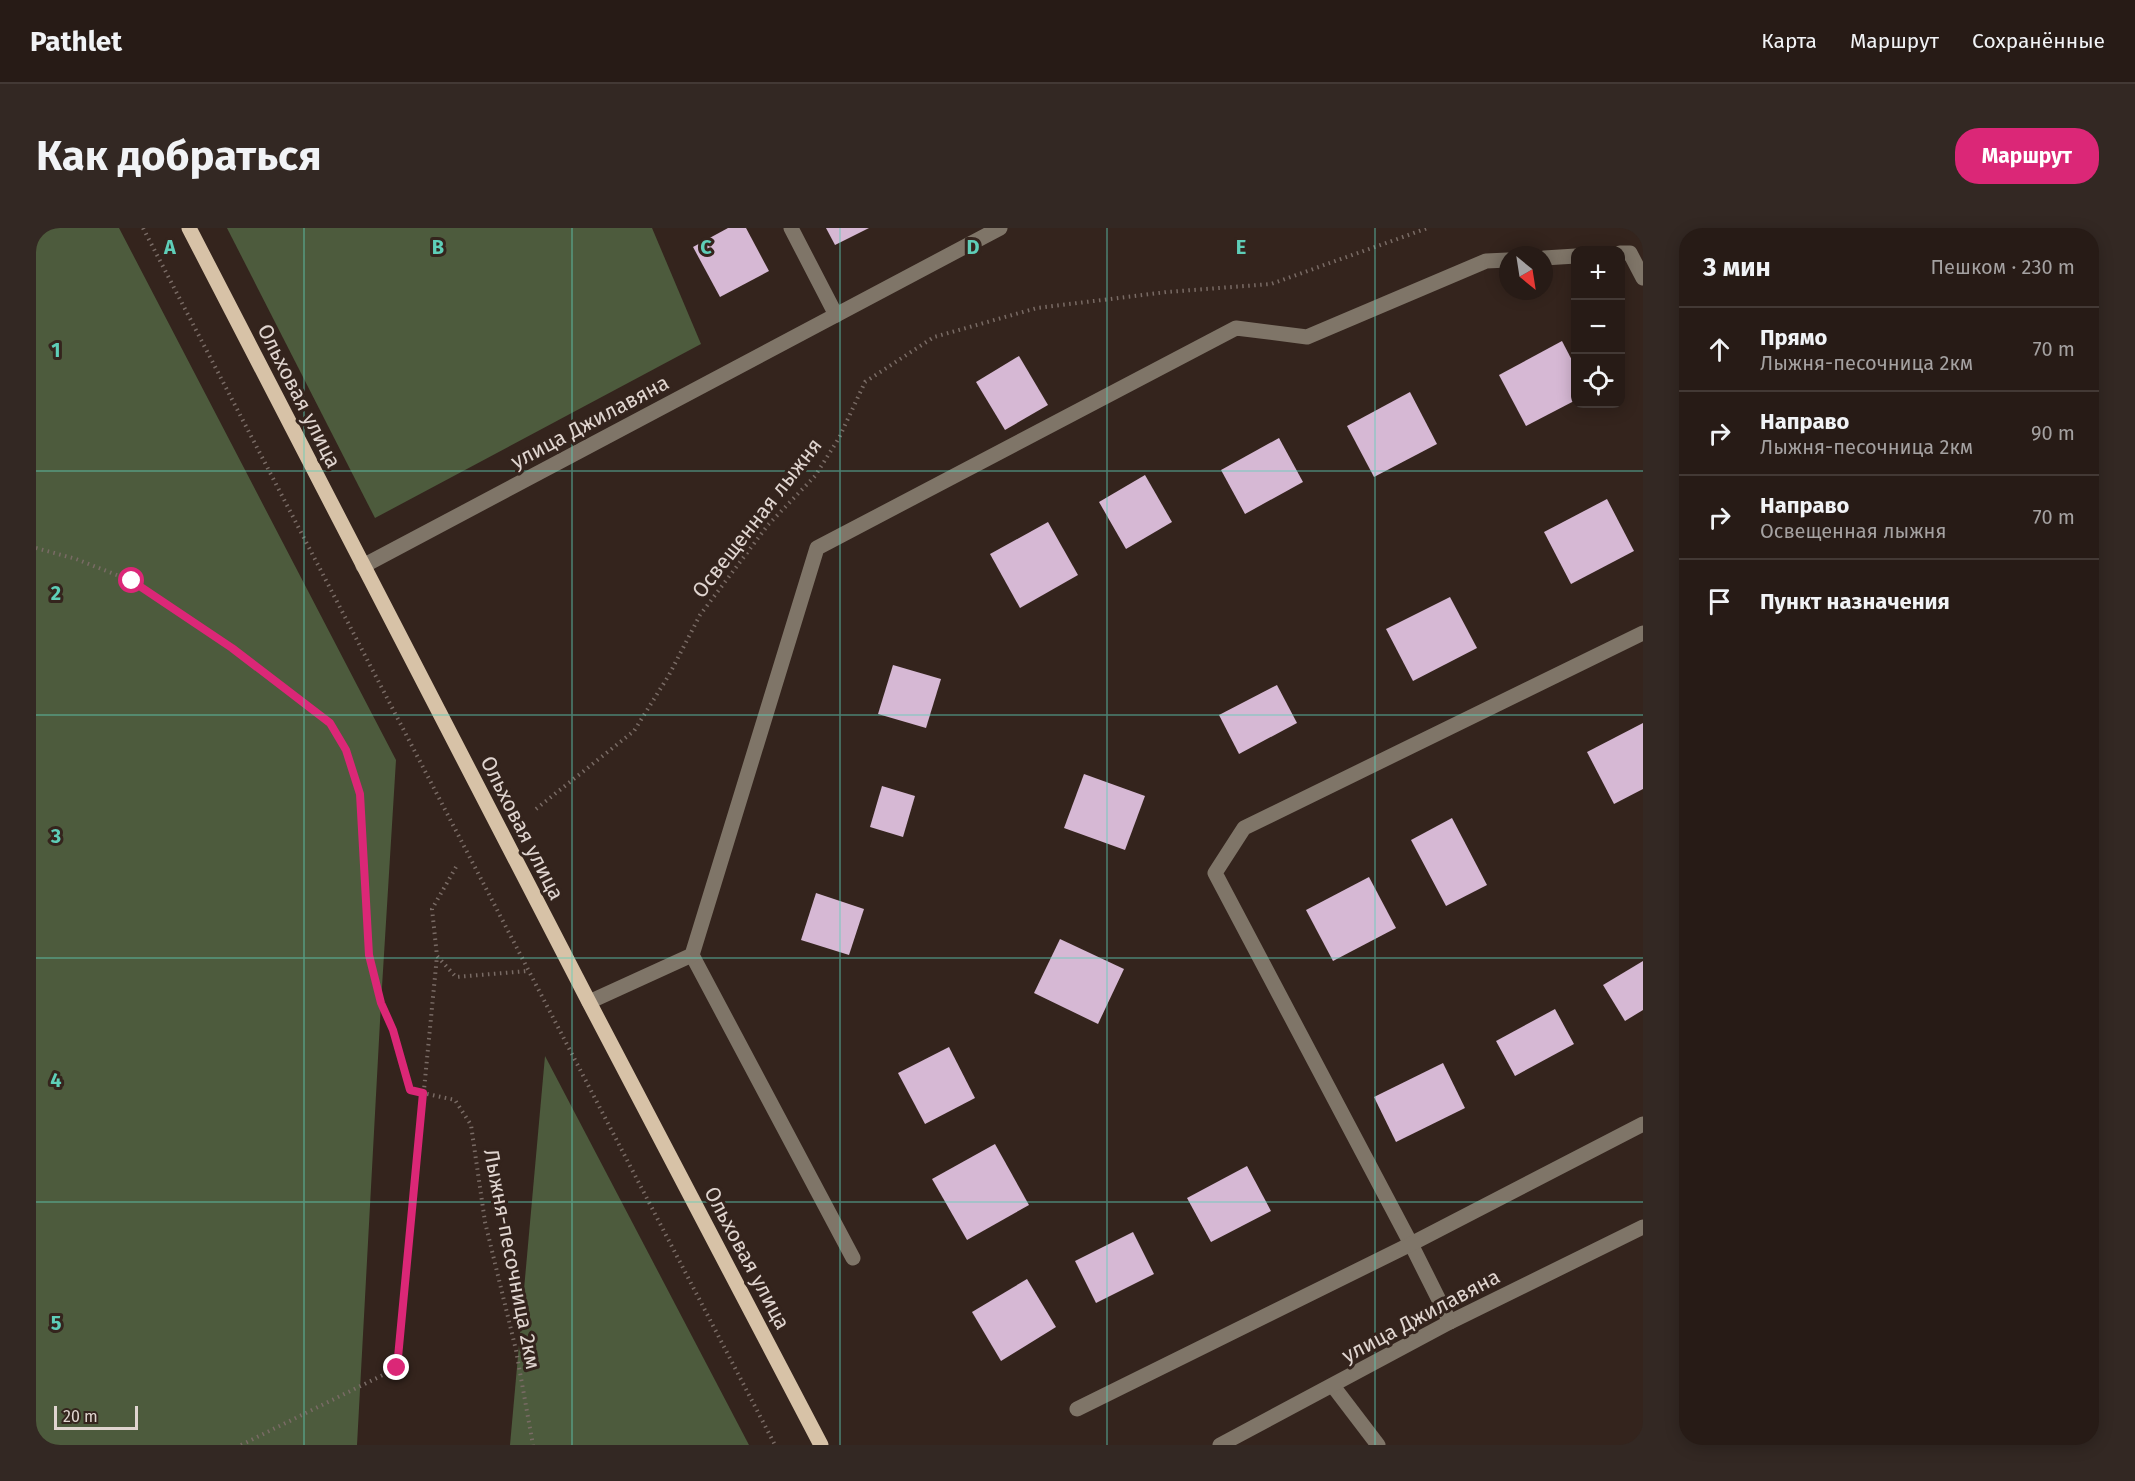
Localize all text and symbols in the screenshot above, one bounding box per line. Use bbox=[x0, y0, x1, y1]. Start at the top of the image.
text: Pathlet bbox=[30, 25, 122, 58]
text: Карта bbox=[1761, 28, 1817, 54]
text: Маршрут bbox=[1850, 28, 1939, 54]
text: Сохранённые bbox=[1972, 28, 2105, 54]
button: Маршрут bbox=[1955, 128, 2099, 184]
text: Как добраться bbox=[36, 131, 322, 181]
text: A bbox=[163, 235, 177, 259]
text: B bbox=[432, 235, 444, 259]
text: C bbox=[700, 235, 712, 259]
text: D bbox=[966, 235, 980, 259]
text: E bbox=[1236, 235, 1246, 259]
north arrow bbox=[1499, 246, 1553, 300]
map controls bbox=[1571, 246, 1625, 408]
button: + bbox=[1571, 246, 1625, 300]
text: 3 мин bbox=[1703, 252, 1771, 283]
text: Пешком · 230 m bbox=[1931, 255, 2075, 279]
button: − bbox=[1571, 300, 1625, 354]
street label: Ольховая улица bbox=[252, 320, 346, 472]
text: Прямо bbox=[1760, 324, 1827, 351]
icon: ahead bbox=[1703, 333, 1736, 366]
text: 70 m bbox=[2033, 337, 2075, 361]
text: 1 bbox=[51, 338, 61, 362]
text: Лыжня-песочница 2км bbox=[1760, 351, 1973, 375]
button: locate bbox=[1571, 354, 1625, 408]
street label: улица Джилавяна bbox=[506, 369, 674, 475]
text: Направо bbox=[1760, 408, 1849, 435]
icon: right bbox=[1703, 417, 1736, 450]
text: 90 m bbox=[2031, 421, 2075, 445]
street label: Освещенная лыжня bbox=[686, 433, 828, 603]
text: Лыжня-песочница 2км bbox=[1760, 435, 1973, 459]
text: Направо bbox=[1760, 492, 1849, 519]
icon: right bbox=[1703, 501, 1736, 534]
text: 70 m bbox=[2033, 505, 2075, 529]
text: Освещенная лыжня bbox=[1760, 519, 1947, 543]
route start bbox=[118, 567, 144, 593]
text: 2 bbox=[51, 581, 61, 605]
icon: arrive bbox=[1703, 585, 1736, 618]
text: Пункт назначения bbox=[1760, 588, 1950, 615]
street label: Ольховая улица bbox=[475, 752, 569, 904]
text: 3 bbox=[50, 824, 61, 848]
text: 4 bbox=[50, 1068, 62, 1092]
street label: Лыжня-песочница 2км bbox=[478, 1147, 546, 1371]
street label: Ольховая улица bbox=[698, 1182, 796, 1334]
street label: улица Джилавяна bbox=[1337, 1263, 1505, 1369]
text: 5 bbox=[51, 1311, 62, 1335]
route end bbox=[383, 1354, 409, 1380]
scale bar bbox=[54, 1403, 138, 1430]
text: 20 m bbox=[63, 1407, 98, 1426]

